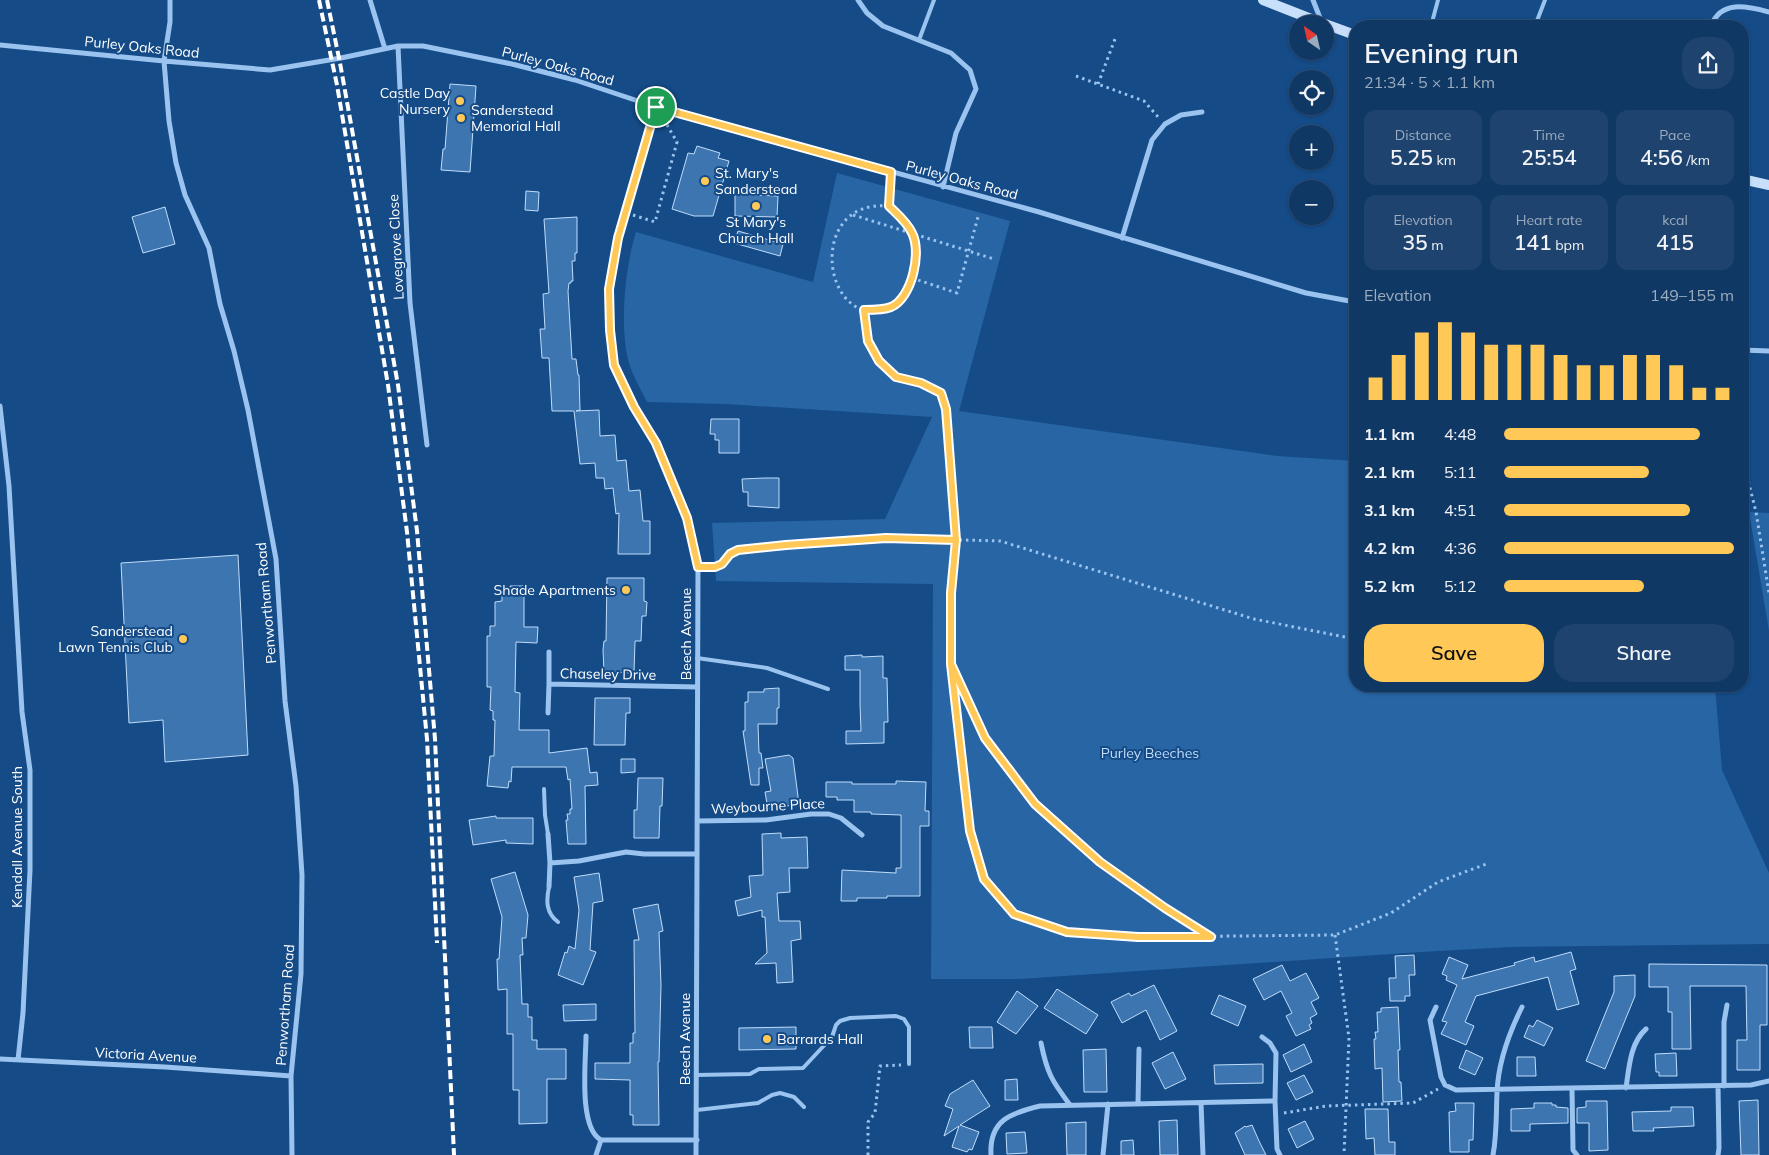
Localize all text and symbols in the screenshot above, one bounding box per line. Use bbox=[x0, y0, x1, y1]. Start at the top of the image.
north arrow bbox=[1289, 15, 1334, 60]
map controls bbox=[1289, 15, 1334, 225]
street label: Purley Oaks Road bbox=[84, 32, 200, 62]
text: Evening run bbox=[1364, 35, 1519, 70]
button: share bbox=[1682, 37, 1734, 89]
street label: Purley Oaks Road bbox=[500, 42, 616, 90]
button: locate bbox=[1289, 70, 1334, 115]
text: 21:34 · 5 × 1.1 km bbox=[1364, 72, 1495, 92]
place label: Castle Day Nursery bbox=[380, 84, 451, 118]
pin bbox=[635, 86, 677, 128]
icon: arrive bbox=[642, 93, 670, 121]
marker: Castle Day Nursery bbox=[454, 95, 466, 107]
place label: Sanderstead Memorial Hall bbox=[471, 101, 561, 135]
marker: Sanderstead Memorial Hall bbox=[455, 112, 467, 124]
button: + bbox=[1289, 125, 1334, 170]
text: Distance bbox=[1395, 126, 1451, 144]
text: Time bbox=[1533, 126, 1565, 144]
text: Pace bbox=[1659, 126, 1691, 144]
text: 5.25 bbox=[1390, 144, 1433, 170]
text: 25:54 bbox=[1521, 144, 1577, 170]
text: 4:56 bbox=[1640, 144, 1683, 170]
text: km bbox=[1433, 151, 1456, 169]
text: /km bbox=[1683, 151, 1710, 169]
street label: Purley Oaks Road bbox=[904, 156, 1020, 204]
place label: St. Mary's Sanderstead bbox=[715, 164, 797, 198]
marker: St. Mary's Sanderstead bbox=[699, 175, 711, 187]
button: − bbox=[1289, 180, 1334, 225]
street label: Lovegrove Close bbox=[384, 194, 408, 300]
marker: St Mary's Church Hall bbox=[750, 200, 762, 212]
text: Elevation bbox=[1393, 211, 1453, 229]
text: Heart rate bbox=[1516, 211, 1582, 229]
text: kcal bbox=[1662, 211, 1688, 229]
place label: St Mary's Church Hall bbox=[718, 213, 794, 247]
text: 35 bbox=[1402, 229, 1428, 255]
text: 141 bbox=[1514, 229, 1552, 255]
text: 415 bbox=[1656, 229, 1694, 255]
text: m bbox=[1428, 236, 1444, 254]
text: bpm bbox=[1552, 236, 1584, 254]
text: Elevation bbox=[1364, 285, 1432, 305]
text: 149–155 m bbox=[1650, 285, 1734, 305]
text: 1.1 km bbox=[1364, 424, 1415, 444]
text: 4:48 bbox=[1444, 424, 1476, 444]
text: 2.1 km bbox=[1364, 462, 1415, 482]
text: 5:11 bbox=[1444, 462, 1476, 482]
text: 3.1 km bbox=[1364, 500, 1415, 520]
text: 4:51 bbox=[1444, 500, 1476, 520]
text: 4.2 km bbox=[1364, 538, 1415, 558]
text: 4:36 bbox=[1444, 538, 1476, 558]
street label: Penwortham Road bbox=[252, 542, 280, 664]
text: 5.2 km bbox=[1364, 576, 1415, 596]
text: 5:12 bbox=[1444, 576, 1476, 596]
place label: Shade Apartments bbox=[494, 581, 616, 599]
marker: Shade Apartments bbox=[620, 584, 632, 596]
street label: Beech Avenue bbox=[677, 588, 695, 680]
place label: Sanderstead Lawn Tennis Club bbox=[58, 622, 173, 656]
button: Save bbox=[1364, 624, 1544, 682]
button: Share bbox=[1554, 624, 1734, 682]
marker: Sanderstead Lawn Tennis Club bbox=[177, 633, 189, 645]
street label: Chaseley Drive bbox=[560, 664, 656, 684]
park label: Purley Beeches bbox=[1101, 744, 1199, 762]
street label: Kendall Avenue South bbox=[8, 766, 26, 908]
street label: Weybourne Place bbox=[711, 794, 825, 818]
street label: Penwortham Road bbox=[272, 944, 298, 1066]
street label: Beech Avenue bbox=[676, 993, 694, 1085]
place label: Barrards Hall bbox=[777, 1030, 863, 1048]
marker: Barrards Hall bbox=[761, 1033, 773, 1045]
street label: Victoria Avenue bbox=[95, 1043, 197, 1067]

